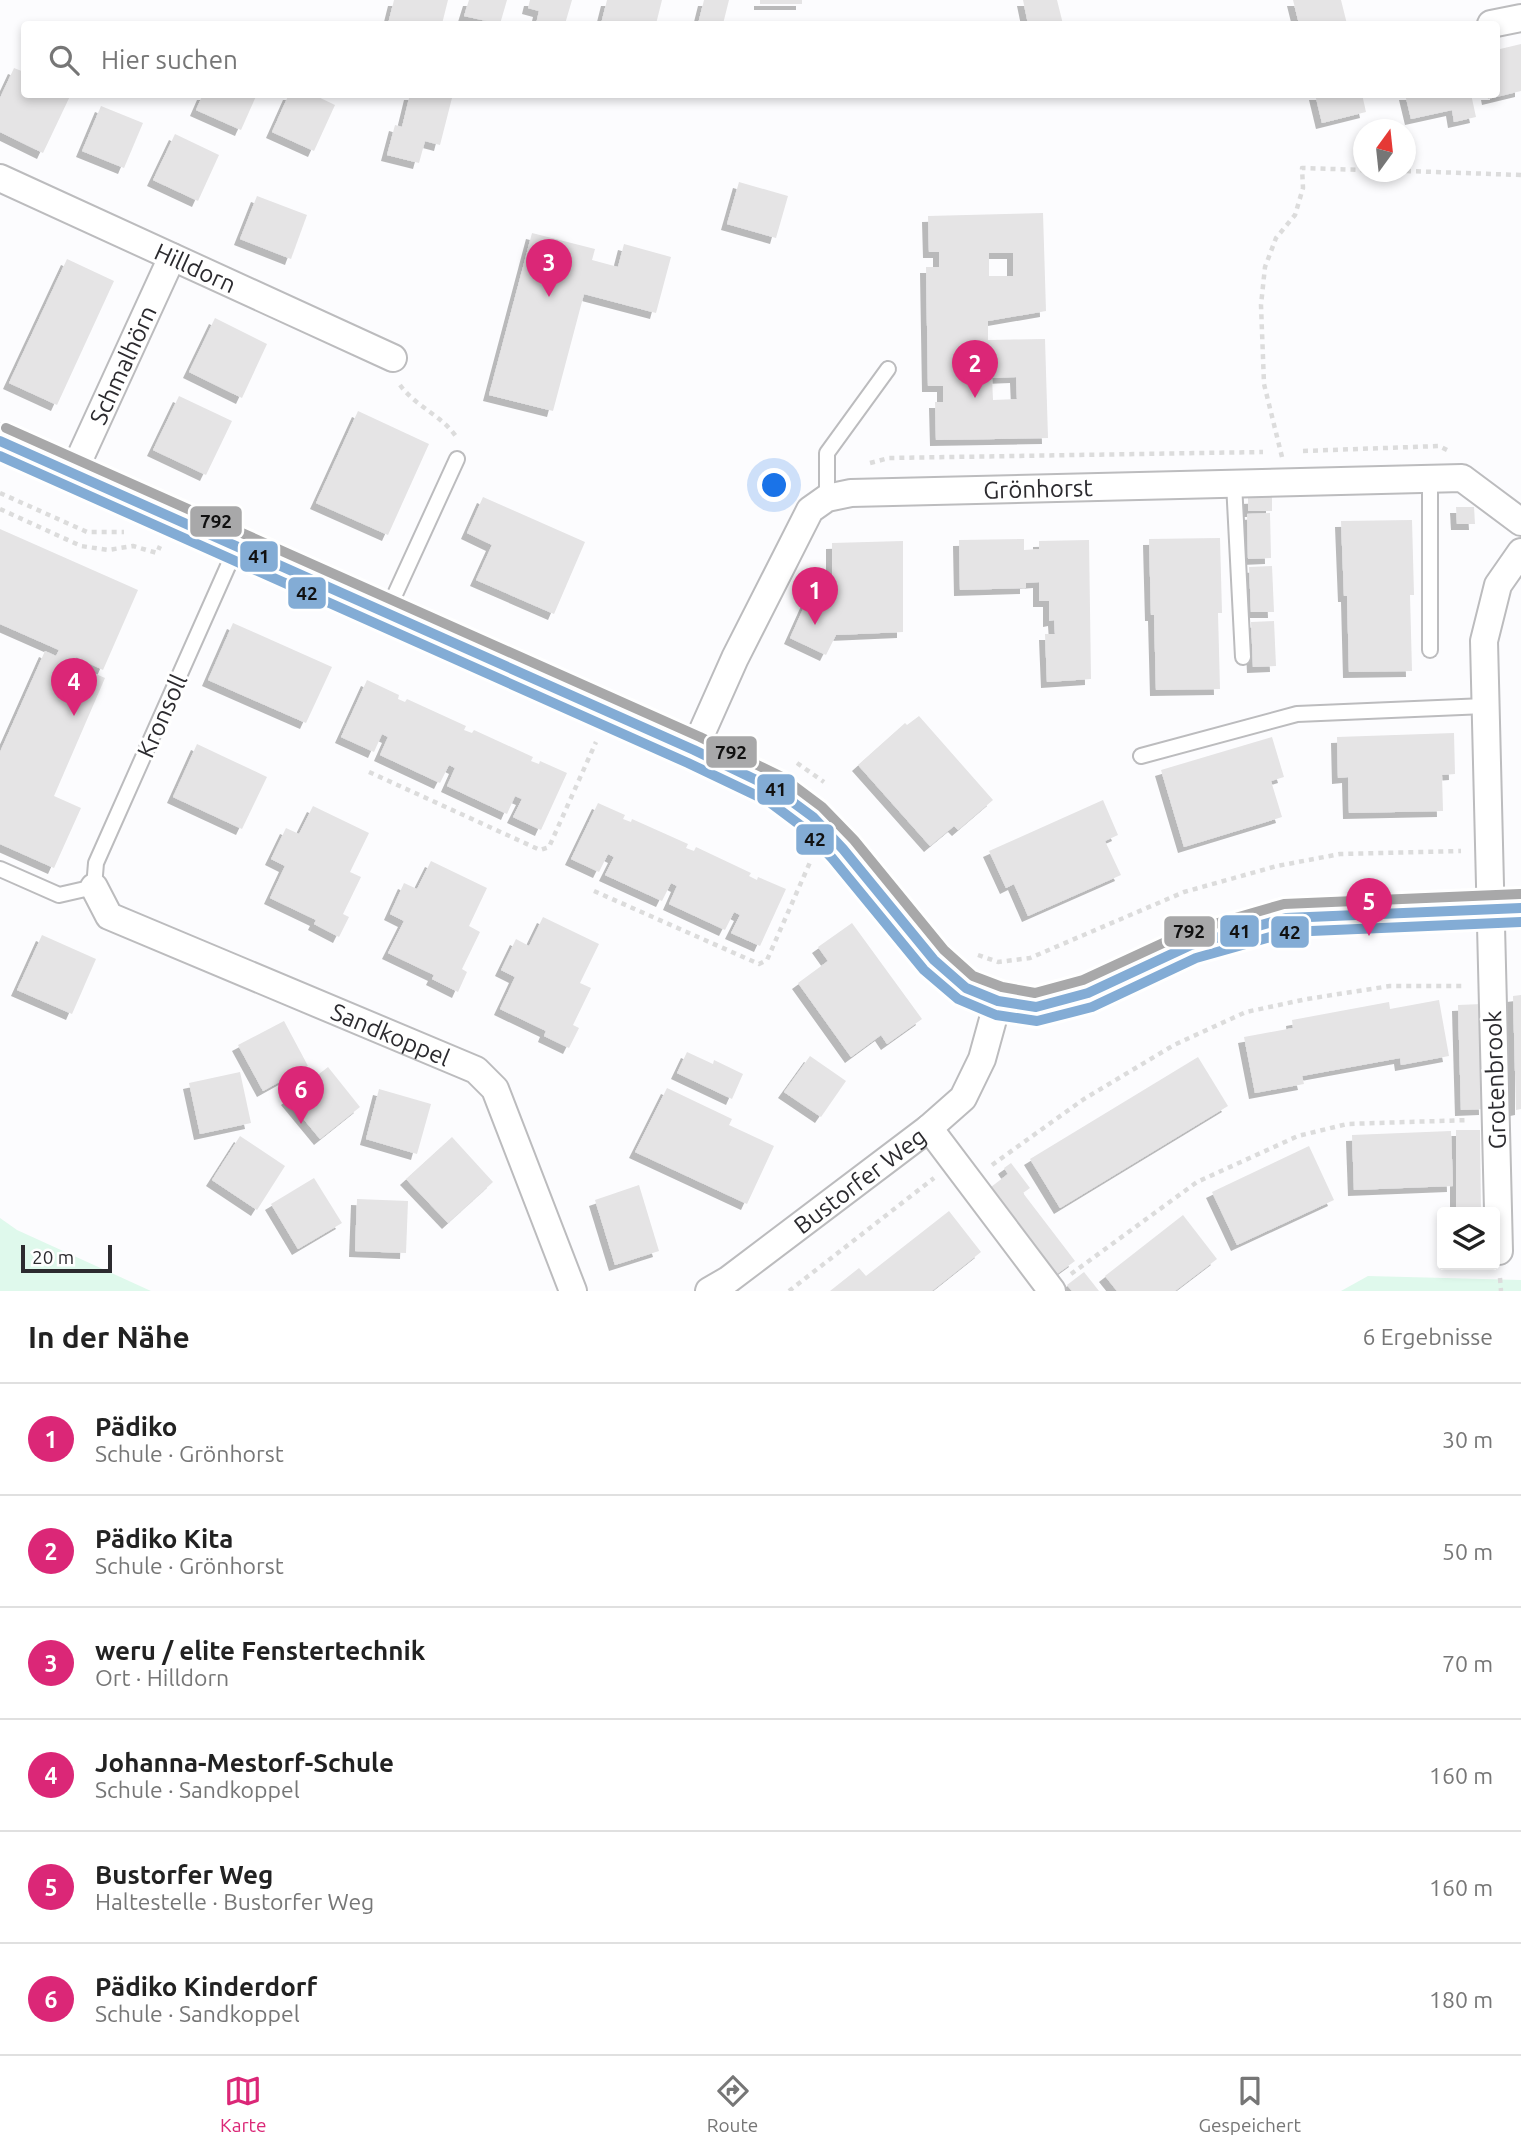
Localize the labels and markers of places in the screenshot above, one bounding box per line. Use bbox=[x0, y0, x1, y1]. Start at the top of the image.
pin: 3 bbox=[526, 239, 572, 297]
pin: 2 bbox=[952, 340, 998, 398]
pin: 1 bbox=[792, 567, 838, 625]
pin: 4 bbox=[51, 658, 97, 716]
pin: 5 bbox=[1346, 878, 1392, 936]
pin: 6 bbox=[278, 1066, 324, 1124]

